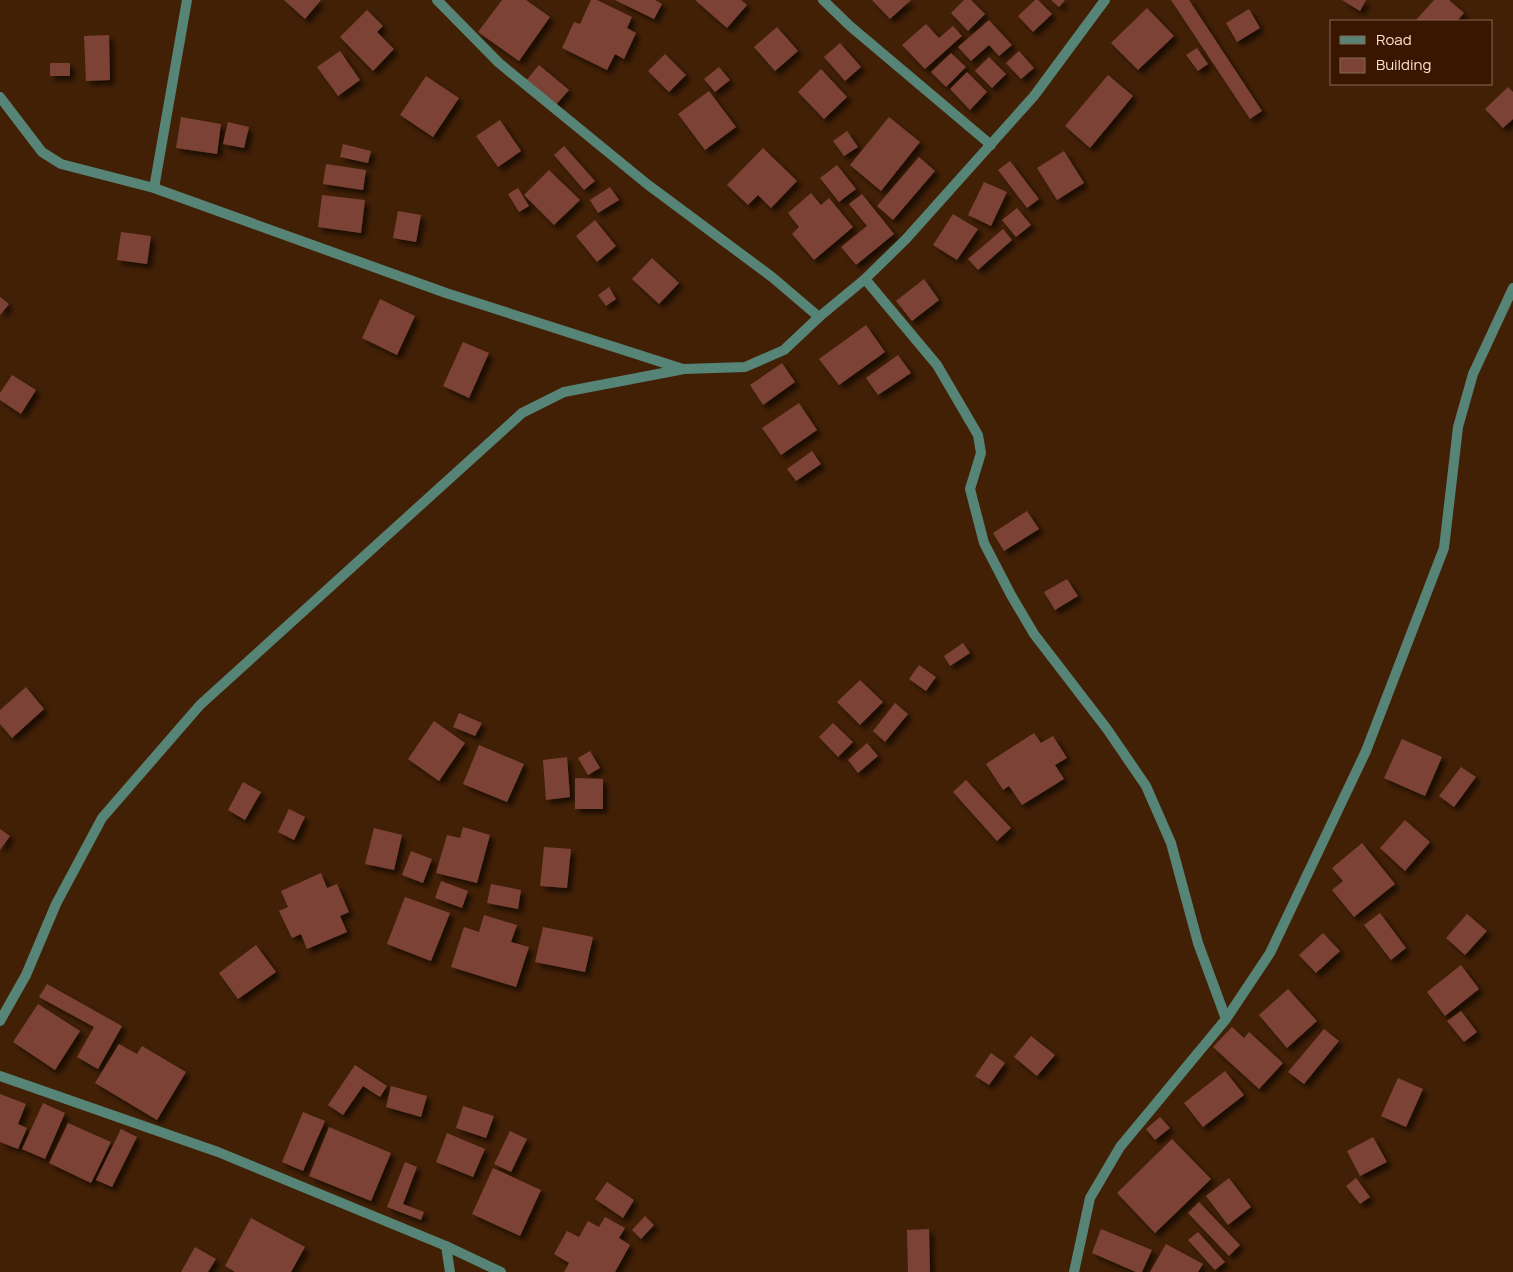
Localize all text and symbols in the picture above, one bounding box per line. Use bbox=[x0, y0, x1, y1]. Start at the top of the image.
legend bbox=[1330, 20, 1493, 85]
text: Road bbox=[1376, 29, 1412, 50]
text: Building bbox=[1376, 54, 1431, 75]

